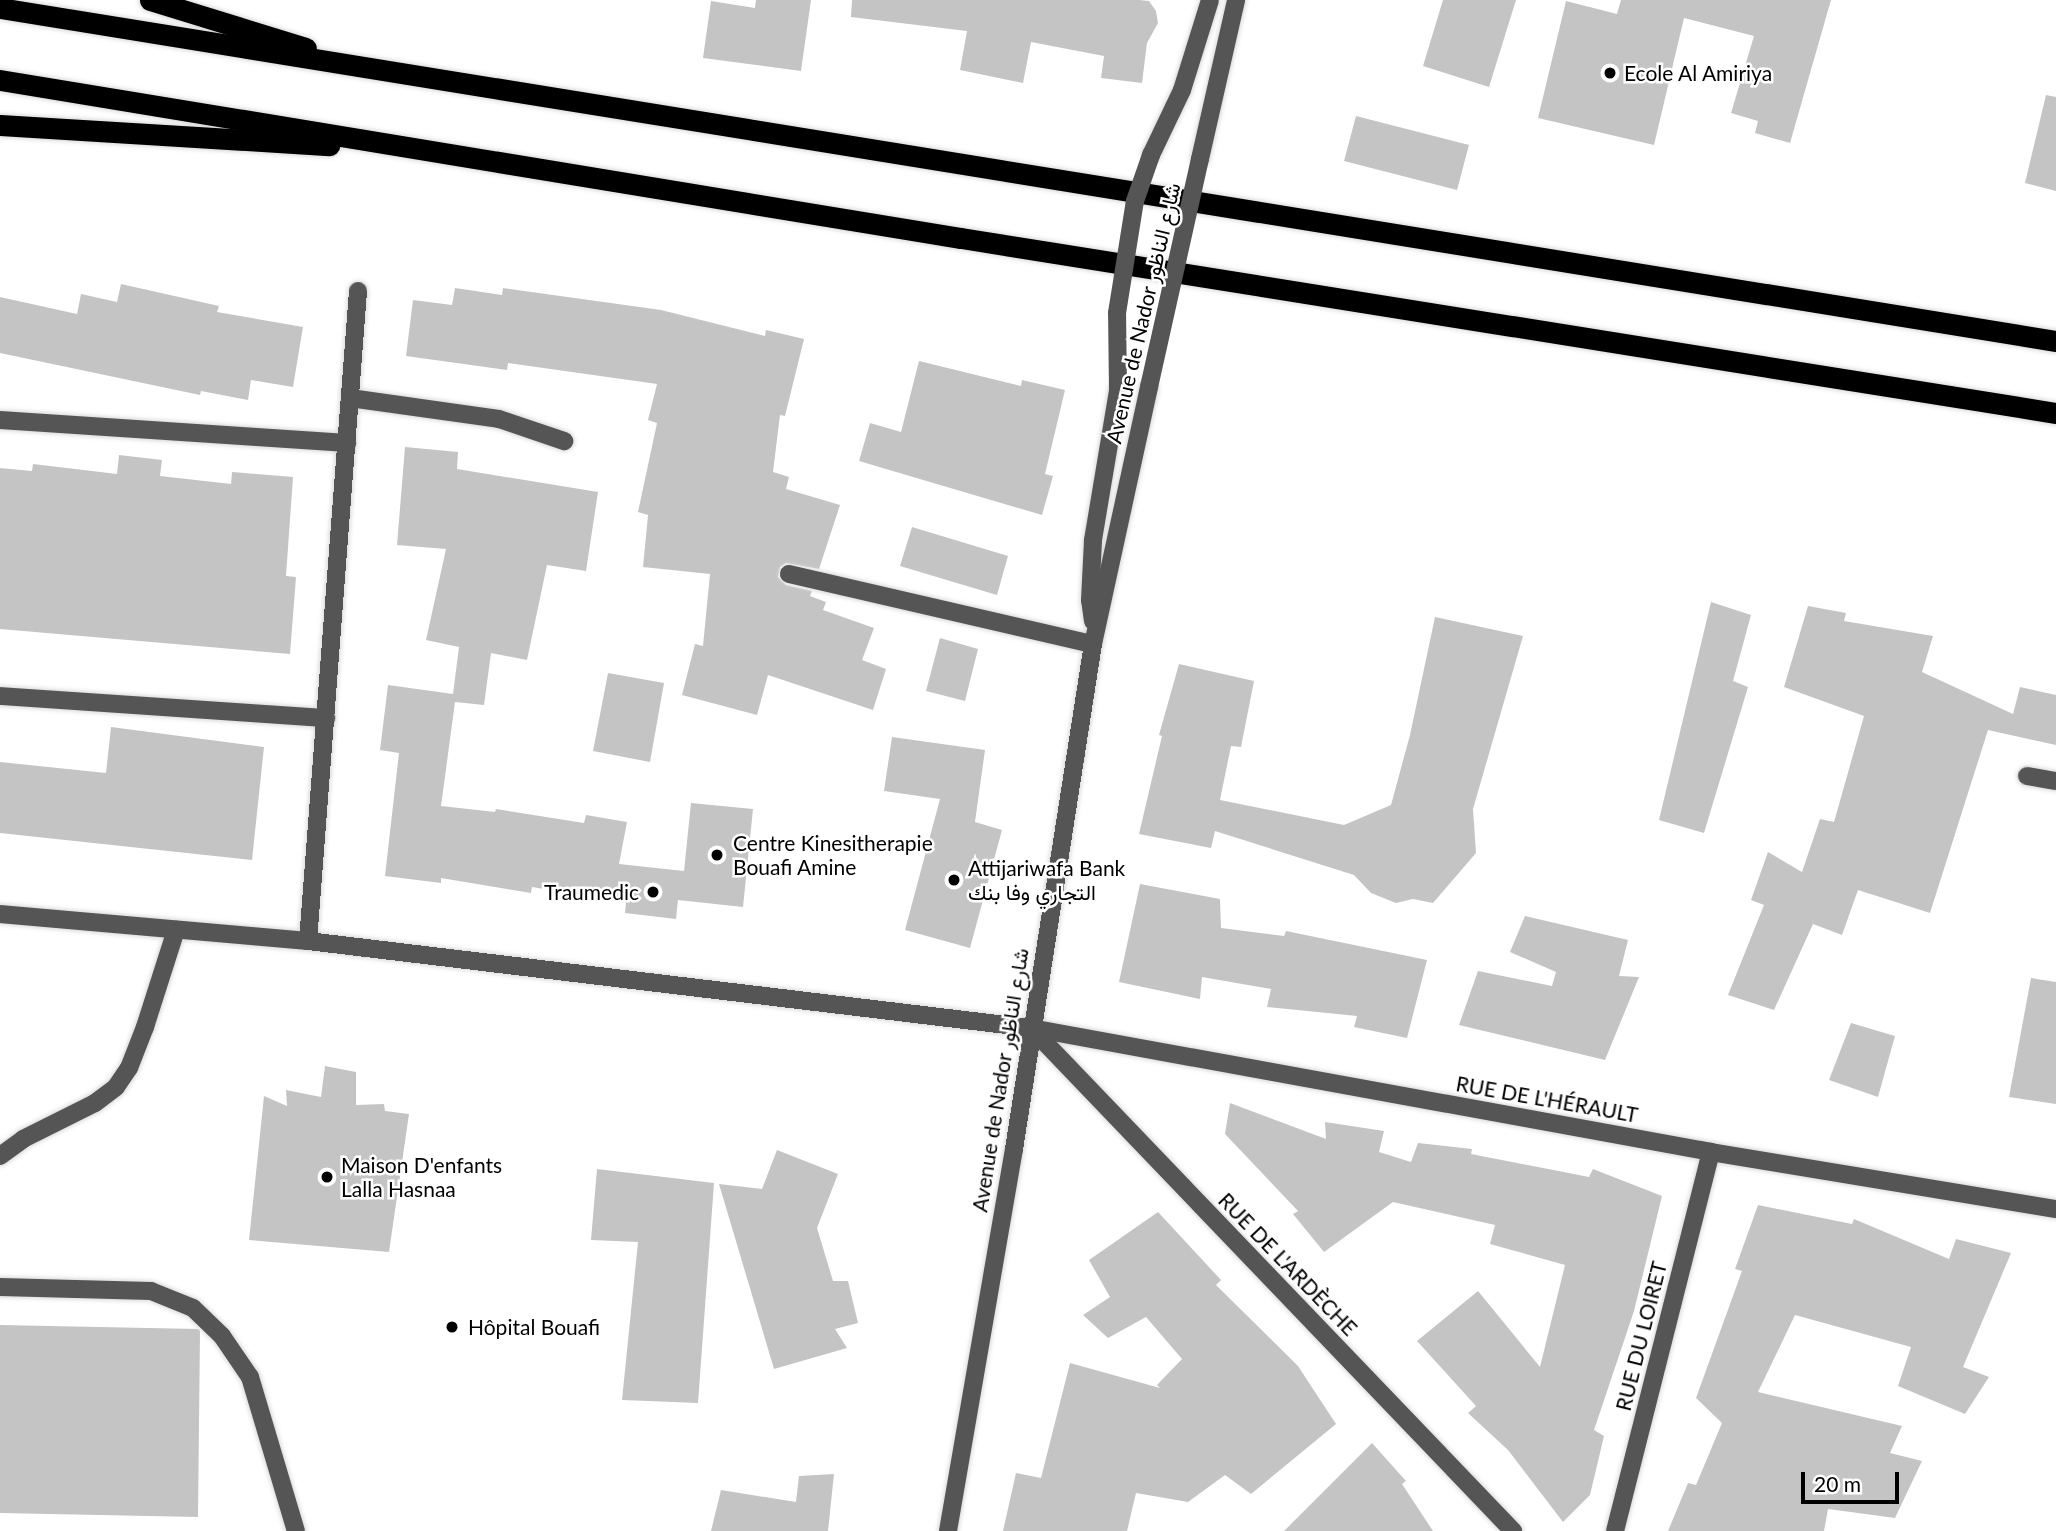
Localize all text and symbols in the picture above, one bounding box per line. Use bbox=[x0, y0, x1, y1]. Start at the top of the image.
place label: Ecole Al Amiriya bbox=[1624, 60, 1774, 86]
marker: Ecole Al Amiriya bbox=[1602, 65, 1618, 81]
street label: Avenue de Nador شارع الناظور bbox=[1101, 180, 1185, 446]
place label: Centre Kinesitherapie Bouafi Amine bbox=[733, 830, 933, 880]
marker: Centre Kinesitherapie Bouafi Amine bbox=[707, 845, 727, 865]
place label: Attijariwafa Bank التجاري وفا بنك bbox=[968, 855, 1125, 905]
marker: Attijariwafa Bank التجاري وفا بنك bbox=[946, 872, 962, 888]
place label: Traumedic bbox=[544, 879, 639, 905]
marker: Traumedic bbox=[645, 884, 661, 900]
street label: Avenue de Nador شارع الناظور bbox=[967, 946, 1033, 1214]
street label: RUE DE L'HÉRAULT bbox=[1454, 1071, 1640, 1127]
place label: Maison D'enfants Lalla Hasnaa bbox=[341, 1152, 502, 1202]
marker: Maison D'enfants Lalla Hasnaa bbox=[319, 1169, 335, 1185]
street label: RUE DE L'ARDÈCHE bbox=[1213, 1187, 1363, 1341]
street label: RUE DU LOIRET bbox=[1610, 1259, 1672, 1413]
place label: Hôpital Bouafi bbox=[468, 1314, 600, 1340]
marker: Hôpital Bouafi bbox=[442, 1317, 462, 1337]
scale bar bbox=[1804, 1458, 1902, 1502]
text: 20 m bbox=[1814, 1471, 1861, 1496]

